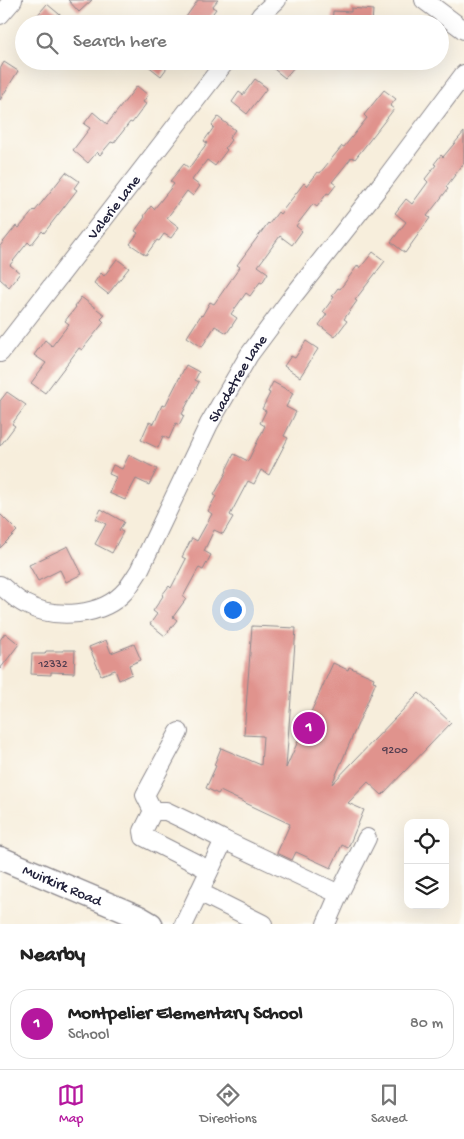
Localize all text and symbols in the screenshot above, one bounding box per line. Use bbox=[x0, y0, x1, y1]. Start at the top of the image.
search box bbox=[15, 15, 449, 70]
icon: search bbox=[33, 29, 61, 57]
text: Search here bbox=[73, 31, 167, 54]
street label: Valerie Lane bbox=[84, 172, 145, 244]
street label: Shadetree Lane bbox=[205, 332, 272, 426]
your location bbox=[220, 597, 246, 623]
house number: 12332 bbox=[37, 658, 68, 672]
pin: 1 bbox=[293, 709, 325, 747]
house number: 9200 bbox=[381, 744, 408, 758]
map controls bbox=[404, 819, 449, 909]
button: locate bbox=[404, 819, 449, 864]
street label: Muirkirk Road bbox=[19, 862, 105, 912]
button: layers bbox=[404, 864, 449, 909]
text: Nearby bbox=[20, 944, 85, 969]
text: Montpelier Elementary School bbox=[68, 1003, 303, 1026]
text: 1 bbox=[34, 1015, 40, 1034]
text: 80 m bbox=[410, 1015, 443, 1034]
text: School bbox=[68, 1026, 110, 1045]
tab: Map bbox=[57, 1081, 85, 1128]
tab: Directions bbox=[200, 1081, 257, 1128]
tab: Saved bbox=[371, 1081, 407, 1128]

